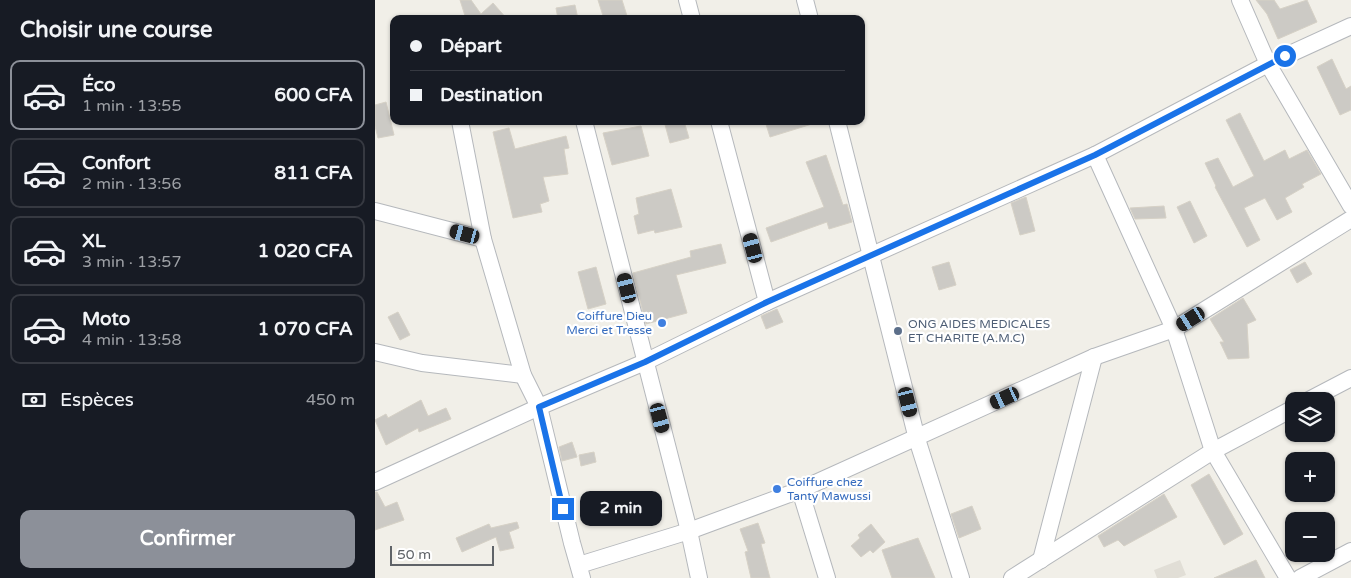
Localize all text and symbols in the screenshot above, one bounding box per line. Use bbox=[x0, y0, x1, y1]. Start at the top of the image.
text: Choisir une course bbox=[20, 17, 213, 43]
text: Départ bbox=[440, 35, 502, 57]
route start bbox=[1274, 45, 1296, 67]
icon: car bbox=[22, 73, 67, 118]
text: Éco bbox=[82, 74, 115, 96]
text: 600 CFA bbox=[274, 84, 353, 106]
text: Destination bbox=[440, 84, 543, 106]
text: 1 min · 13:55 bbox=[82, 96, 181, 116]
icon: car bbox=[22, 151, 67, 196]
text: Confort bbox=[82, 152, 151, 174]
text: 811 CFA bbox=[274, 162, 353, 184]
text: 2 min · 13:56 bbox=[82, 174, 181, 194]
car bbox=[448, 223, 481, 245]
icon: car bbox=[22, 229, 67, 274]
text: XL bbox=[82, 230, 106, 252]
car bbox=[741, 232, 764, 264]
text: 1 020 CFA bbox=[257, 240, 353, 262]
text: 3 min · 13:57 bbox=[82, 252, 181, 272]
car bbox=[616, 272, 637, 304]
car bbox=[1174, 305, 1207, 333]
icon: car bbox=[22, 307, 67, 352]
text: Moto bbox=[82, 308, 130, 330]
place label: Coiffure Dieu Merci et Tresse bbox=[566, 309, 652, 337]
marker: Coiffure Dieu Merci et Tresse bbox=[656, 317, 668, 329]
place label: ONG AIDES MEDICALES ET CHARITE (A.M.C) bbox=[908, 317, 1050, 345]
text: 1 070 CFA bbox=[257, 318, 353, 340]
marker: ONG AIDES MEDICALES ET CHARITE (A.M.C) bbox=[892, 325, 904, 337]
text: 4 min · 13:58 bbox=[82, 330, 181, 350]
car bbox=[988, 385, 1021, 411]
icon: cash bbox=[20, 386, 48, 414]
car bbox=[897, 386, 918, 418]
text: Espèces bbox=[60, 389, 134, 411]
text: 450 m bbox=[306, 390, 355, 410]
map controls bbox=[1285, 392, 1335, 562]
button: layers bbox=[1285, 392, 1335, 442]
car bbox=[648, 402, 671, 434]
button: + bbox=[1285, 452, 1335, 502]
place label: Coiffure chez Tanty Mawussi bbox=[787, 475, 871, 503]
marker: Coiffure chez Tanty Mawussi bbox=[771, 483, 783, 495]
callout: 2 min bbox=[581, 492, 663, 526]
route end bbox=[552, 498, 574, 520]
text: 2 min bbox=[600, 498, 642, 518]
button: Confirmer bbox=[20, 510, 355, 568]
button: − bbox=[1285, 512, 1335, 562]
scale bar bbox=[390, 543, 494, 566]
text: 50 m bbox=[397, 546, 431, 563]

